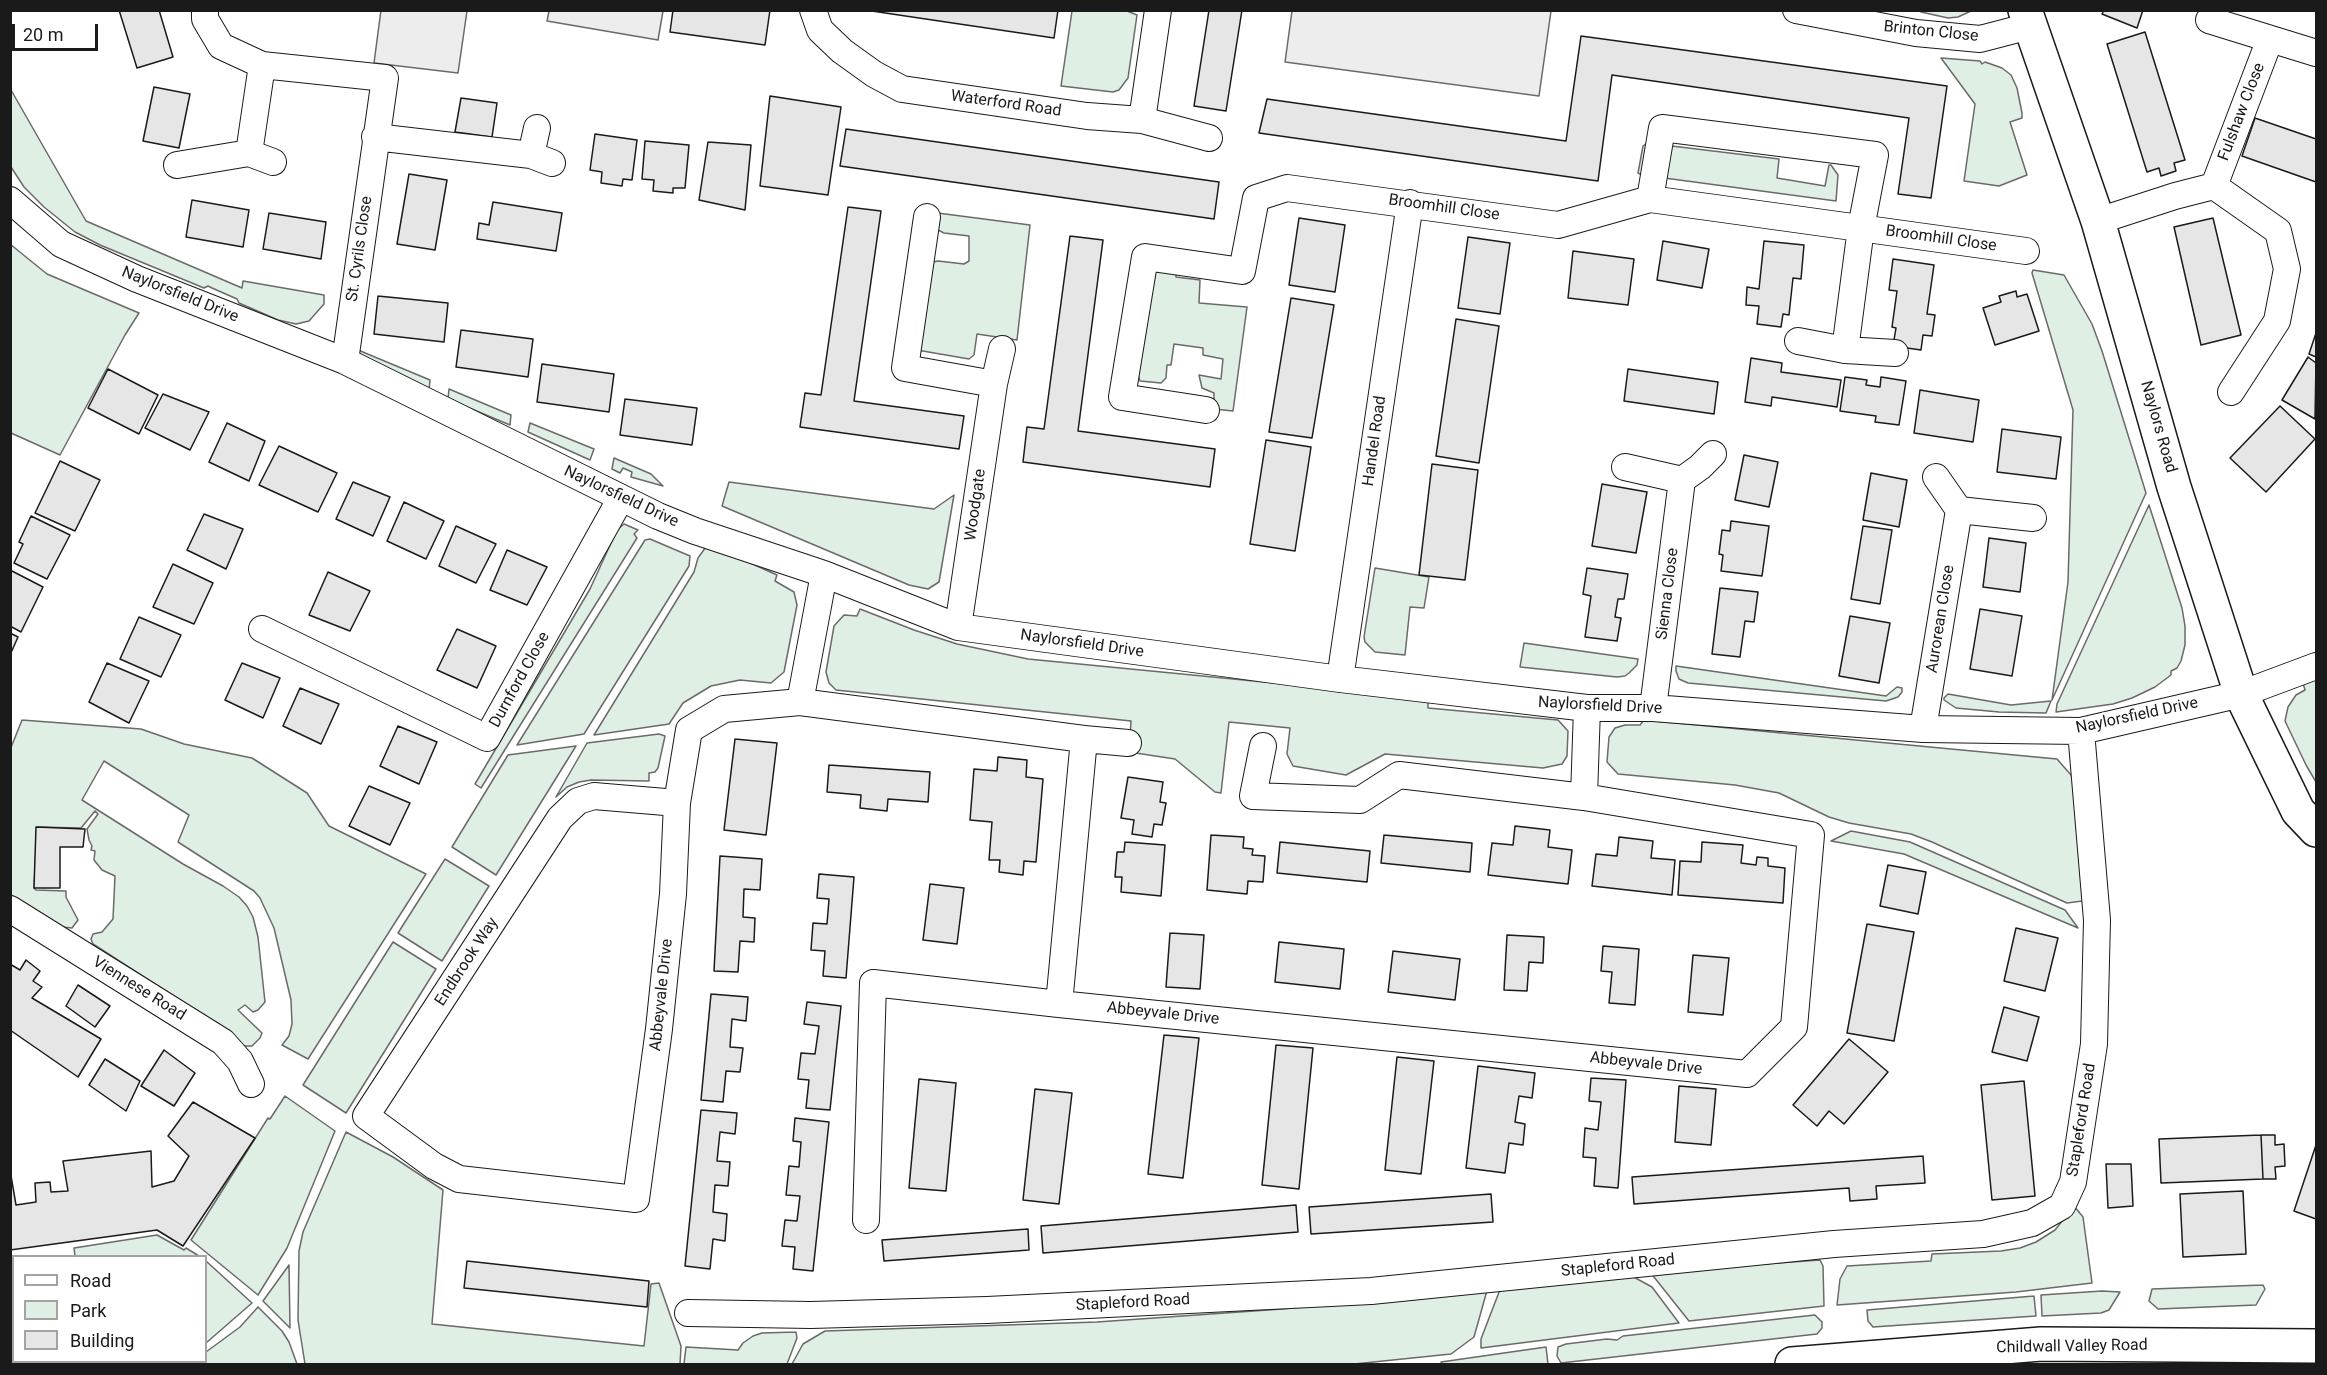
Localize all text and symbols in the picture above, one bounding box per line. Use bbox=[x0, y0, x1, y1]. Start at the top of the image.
scale bar bbox=[15, 12, 100, 50]
street label: Brinton Close bbox=[1883, 17, 1979, 47]
text: 20 m bbox=[23, 24, 63, 45]
street label: Fulshaw Close bbox=[2215, 60, 2269, 164]
street label: Waterford Road bbox=[949, 87, 1063, 121]
street label: Broomhill Close bbox=[1387, 191, 1501, 225]
street label: St. Cyrils Close bbox=[343, 195, 377, 303]
street label: Broomhill Close bbox=[1884, 222, 1998, 256]
street label: Naylorsfield Drive bbox=[119, 263, 241, 327]
street label: Naylors Road bbox=[2136, 379, 2180, 475]
street label: Handel Road bbox=[1359, 395, 1391, 487]
street label: Naylorsfield Drive bbox=[561, 462, 681, 532]
street label: Woodgate bbox=[961, 468, 991, 542]
street label: Sienna Close bbox=[1653, 547, 1683, 641]
street label: Aurorean Close bbox=[1923, 564, 1959, 674]
street label: Naylorsfield Drive bbox=[1019, 626, 1145, 662]
street label: Durnford Close bbox=[486, 629, 554, 731]
street label: Naylorsfield Drive bbox=[1537, 693, 1663, 719]
street label: Naylorsfield Drive bbox=[2074, 694, 2200, 738]
street label: Endbrook Way bbox=[431, 914, 503, 1010]
street label: Abbeyvale Drive bbox=[647, 938, 677, 1052]
street label: Viennese Road bbox=[89, 953, 189, 1025]
street label: Abbeyvale Drive bbox=[1106, 999, 1220, 1029]
street label: Abbeyvale Drive bbox=[1589, 1049, 1703, 1079]
street label: Stapleford Road bbox=[2064, 1062, 2100, 1178]
street label: Stapleford Road bbox=[1560, 1250, 1676, 1282]
legend bbox=[12, 1255, 207, 1363]
text: Road bbox=[70, 1270, 111, 1291]
street label: Stapleford Road bbox=[1075, 1290, 1191, 1316]
text: Park bbox=[70, 1300, 106, 1321]
text: Building bbox=[70, 1330, 134, 1351]
street label: Childwall Valley Road bbox=[1996, 1336, 2148, 1358]

